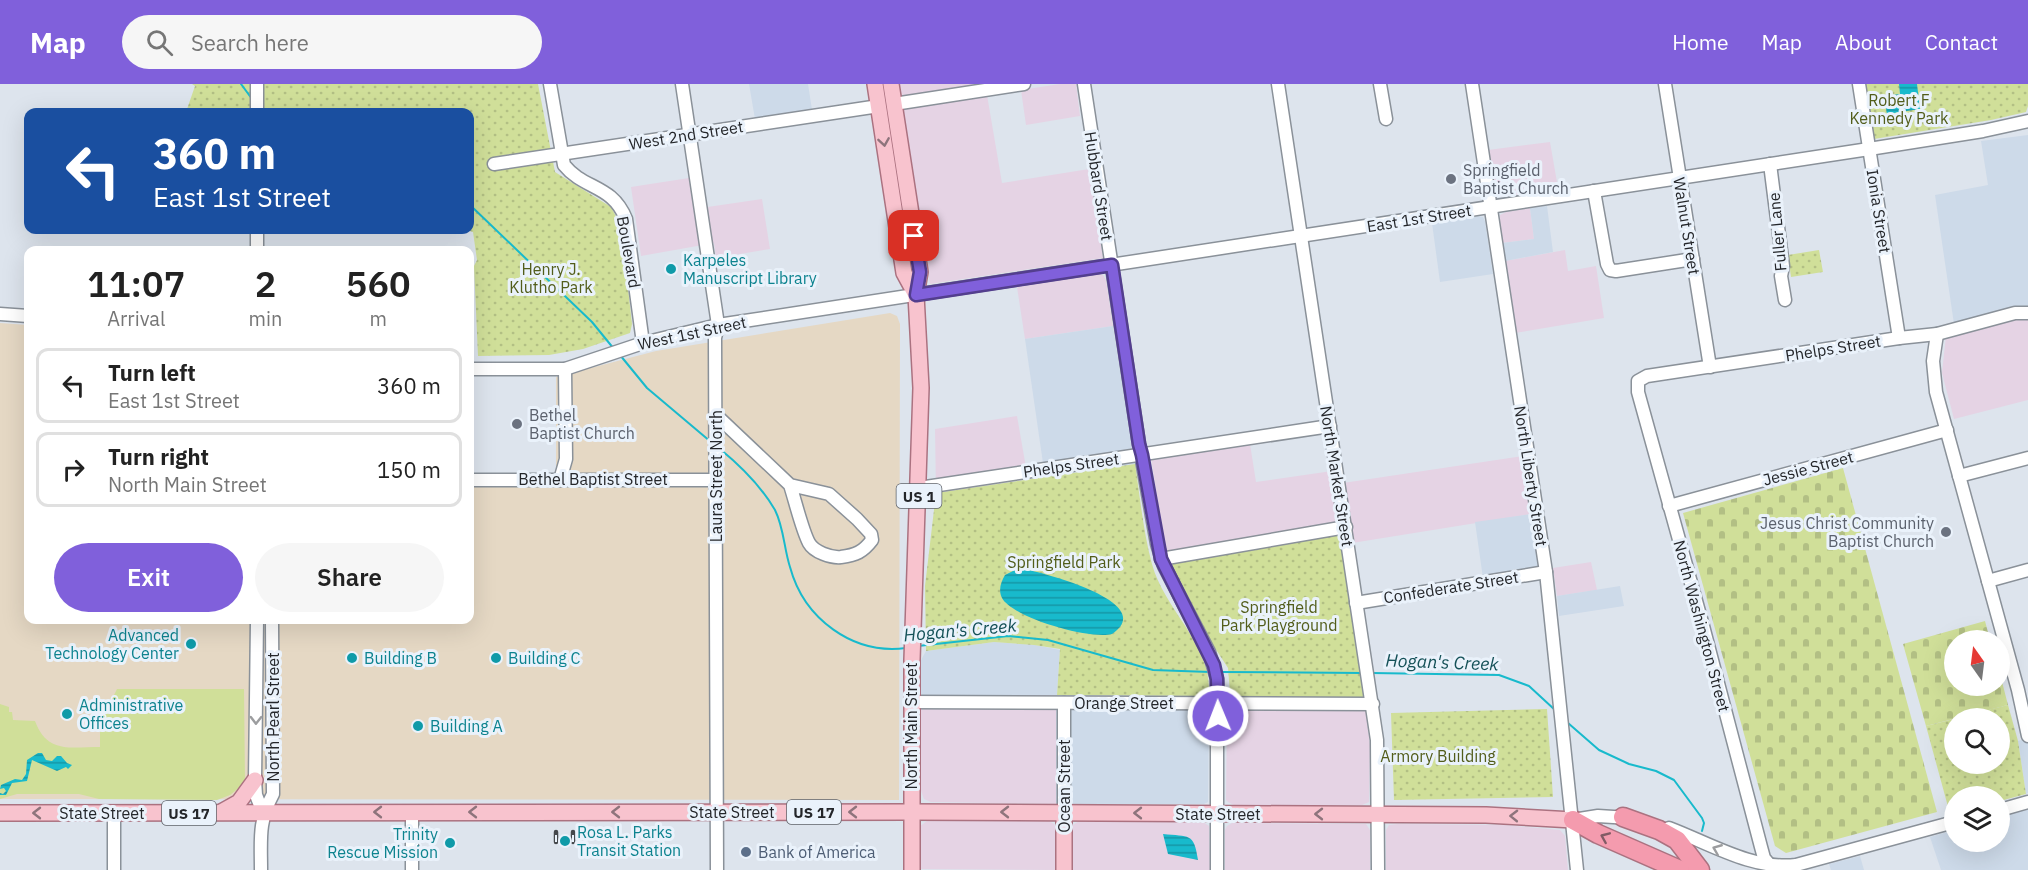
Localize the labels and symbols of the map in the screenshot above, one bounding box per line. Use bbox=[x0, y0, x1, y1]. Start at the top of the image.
park label: Robert F Kennedy Park bbox=[1850, 90, 1949, 128]
street label: West 2nd Street bbox=[627, 116, 745, 154]
street label: Hubbard Street bbox=[1081, 130, 1117, 242]
one-way arrow bbox=[878, 137, 890, 146]
place label: Springfield Baptist Church bbox=[1463, 160, 1569, 198]
street label: Ionia Street bbox=[1863, 168, 1895, 254]
marker: Springfield Baptist Church bbox=[1444, 172, 1458, 186]
street label: Walnut Street bbox=[1669, 176, 1705, 276]
street label: Fuller Lane bbox=[1764, 192, 1790, 272]
street label: East 1st Street bbox=[1365, 200, 1473, 236]
pin bbox=[888, 210, 939, 261]
street label: Boulevard bbox=[613, 214, 645, 290]
place label: Karpeles Manuscript Library bbox=[683, 250, 817, 288]
park label: Henry J. Klutho Park bbox=[509, 259, 593, 297]
marker: Karpeles Manuscript Library bbox=[664, 262, 678, 276]
street label: West 1st Street bbox=[636, 312, 748, 354]
street label: Phelps Street bbox=[1784, 331, 1882, 365]
street label: North Market Street bbox=[1316, 404, 1358, 548]
street label: North Liberty Street bbox=[1510, 404, 1552, 548]
place label: Bethel Baptist Church bbox=[529, 405, 635, 443]
street label: Laura Street North bbox=[706, 410, 726, 542]
marker: Bethel Baptist Church bbox=[510, 417, 524, 431]
street label: Jessie Street bbox=[1761, 446, 1855, 490]
street label: Phelps Street bbox=[1022, 448, 1120, 482]
street label: Bethel Baptist Street bbox=[518, 469, 668, 489]
road number: US 1 bbox=[896, 484, 942, 508]
place label: Jesus Christ Community Baptist Church bbox=[1760, 513, 1934, 551]
marker: Jesus Christ Community Baptist Church bbox=[1939, 525, 1953, 539]
street label: North Washington Street bbox=[1669, 538, 1735, 714]
park label: Springfield Park bbox=[1007, 552, 1121, 572]
street label: Confederate Street bbox=[1382, 566, 1520, 608]
park label: Springfield Park Playground bbox=[1221, 597, 1337, 635]
water label: Hogan's Creek bbox=[903, 614, 1018, 646]
place label: Advanced Technology Center bbox=[45, 625, 179, 663]
north arrow bbox=[1944, 630, 2010, 696]
marker: Advanced Technology Center bbox=[184, 637, 198, 651]
place label: Building B bbox=[364, 648, 437, 668]
place label: Building C bbox=[508, 648, 580, 668]
water label: Hogan's Creek bbox=[1385, 649, 1500, 675]
marker: Building B bbox=[345, 651, 359, 665]
marker: Building C bbox=[489, 651, 503, 665]
street label: North Pearl Street bbox=[263, 652, 283, 782]
street label: North Main Street bbox=[901, 663, 921, 789]
position arrow bbox=[1186, 684, 1250, 748]
street label: Orange Street bbox=[1074, 693, 1174, 713]
place label: Administrative Offices bbox=[79, 695, 184, 733]
marker: Administrative Offices bbox=[60, 707, 74, 721]
one-way arrow bbox=[250, 715, 263, 724]
place label: Building A bbox=[430, 716, 503, 736]
marker: Building A bbox=[411, 719, 425, 733]
street label: Ocean Street bbox=[1054, 739, 1074, 833]
park label: Armory Building bbox=[1380, 746, 1496, 766]
road number: US 17 bbox=[787, 800, 841, 824]
road number: US 17 bbox=[162, 801, 216, 825]
street label: State Street bbox=[689, 802, 775, 822]
street label: State Street bbox=[59, 803, 145, 823]
street label: State Street bbox=[1175, 804, 1261, 824]
one-way arrow bbox=[373, 806, 382, 818]
one-way arrow bbox=[469, 806, 478, 818]
one-way arrow bbox=[612, 806, 621, 818]
one-way arrow bbox=[848, 806, 857, 818]
one-way arrow bbox=[1001, 806, 1010, 818]
one-way arrow bbox=[32, 807, 41, 819]
one-way arrow bbox=[1134, 807, 1143, 819]
one-way arrow bbox=[1315, 808, 1324, 820]
one-way arrow bbox=[1510, 809, 1519, 822]
place label: Rosa L. Parks Transit Station bbox=[577, 822, 681, 860]
place label: Trinity Rescue Mission bbox=[327, 824, 438, 862]
one-way arrow bbox=[1600, 832, 1611, 844]
marker: Rosa L. Parks Transit Station bbox=[558, 834, 572, 848]
marker: Trinity Rescue Mission bbox=[443, 836, 457, 850]
place label: Bank of America bbox=[758, 842, 876, 862]
one-way arrow bbox=[1712, 844, 1723, 856]
marker: Bank of America bbox=[739, 845, 753, 859]

